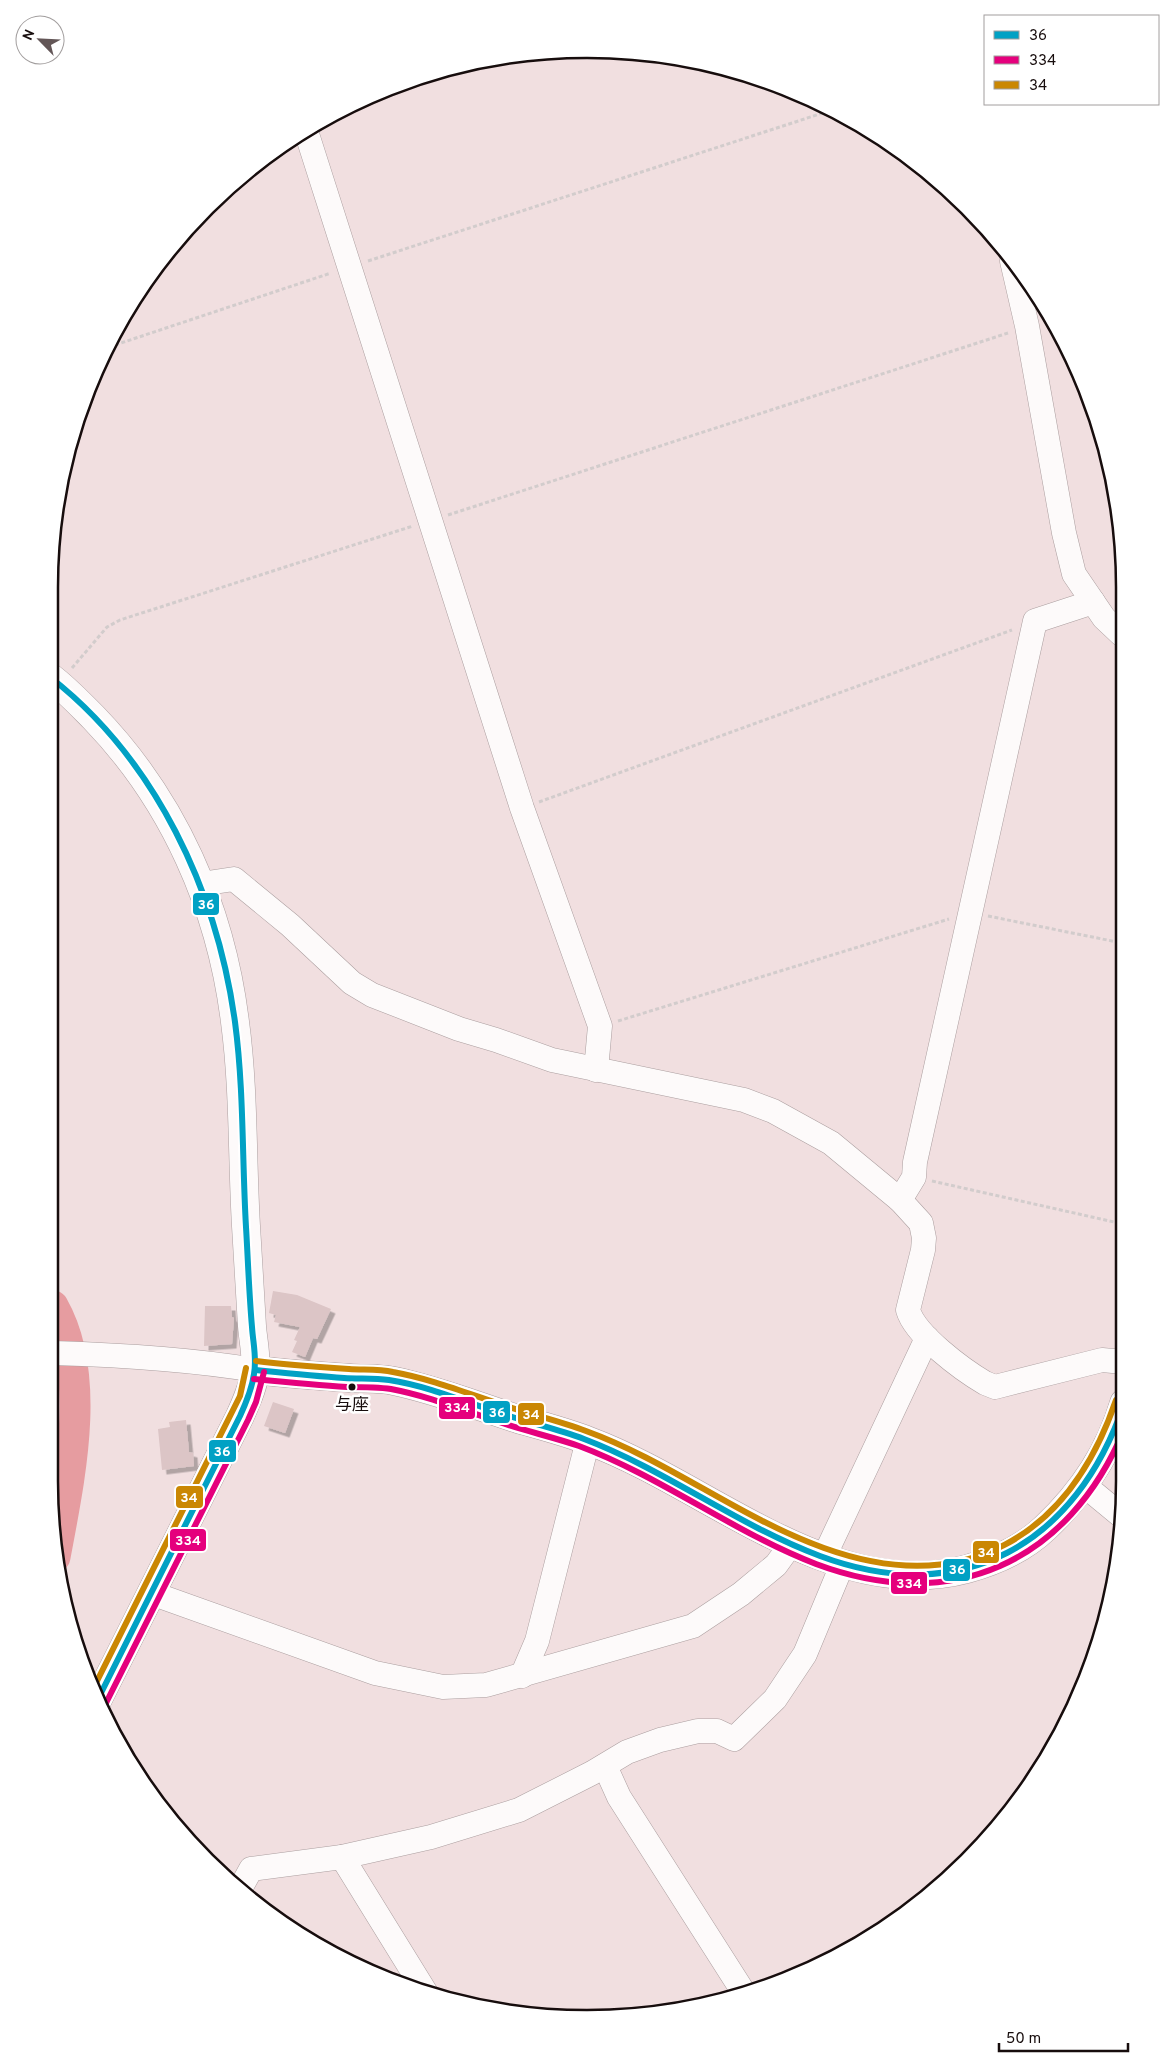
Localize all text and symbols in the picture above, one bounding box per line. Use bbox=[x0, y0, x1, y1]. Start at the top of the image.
north arrow bbox=[15, 15, 65, 65]
legend bbox=[984, 15, 1159, 105]
text: N bbox=[20, 27, 39, 43]
text: 36 bbox=[1029, 27, 1047, 46]
text: 334 bbox=[1029, 52, 1056, 71]
text: 34 bbox=[1029, 77, 1047, 96]
line badge: 36 bbox=[192, 892, 220, 916]
text: 36 bbox=[198, 897, 215, 914]
marker: 与座 bbox=[347, 1382, 357, 1392]
place label: 与座 bbox=[335, 1395, 369, 1417]
line badge: 334 bbox=[438, 1396, 476, 1420]
text: 334 bbox=[444, 1400, 470, 1417]
line badge: 36 bbox=[482, 1400, 511, 1424]
line badge: 34 bbox=[517, 1402, 545, 1426]
text: 36 bbox=[489, 1405, 506, 1422]
text: 34 bbox=[522, 1407, 540, 1424]
line badge: 36 bbox=[208, 1439, 237, 1463]
text: 36 bbox=[214, 1444, 231, 1461]
line badge: 34 bbox=[175, 1485, 204, 1509]
text: 34 bbox=[180, 1490, 198, 1507]
line badge: 334 bbox=[169, 1528, 207, 1552]
text: 334 bbox=[175, 1533, 201, 1550]
line badge: 34 bbox=[972, 1540, 1000, 1564]
text: 34 bbox=[977, 1545, 995, 1562]
line badge: 36 bbox=[942, 1558, 971, 1582]
text: 36 bbox=[949, 1562, 966, 1579]
line badge: 334 bbox=[890, 1571, 928, 1595]
text: 334 bbox=[896, 1576, 922, 1593]
scale bar bbox=[999, 2020, 1128, 2052]
text: 50 m bbox=[1006, 2030, 1041, 2049]

